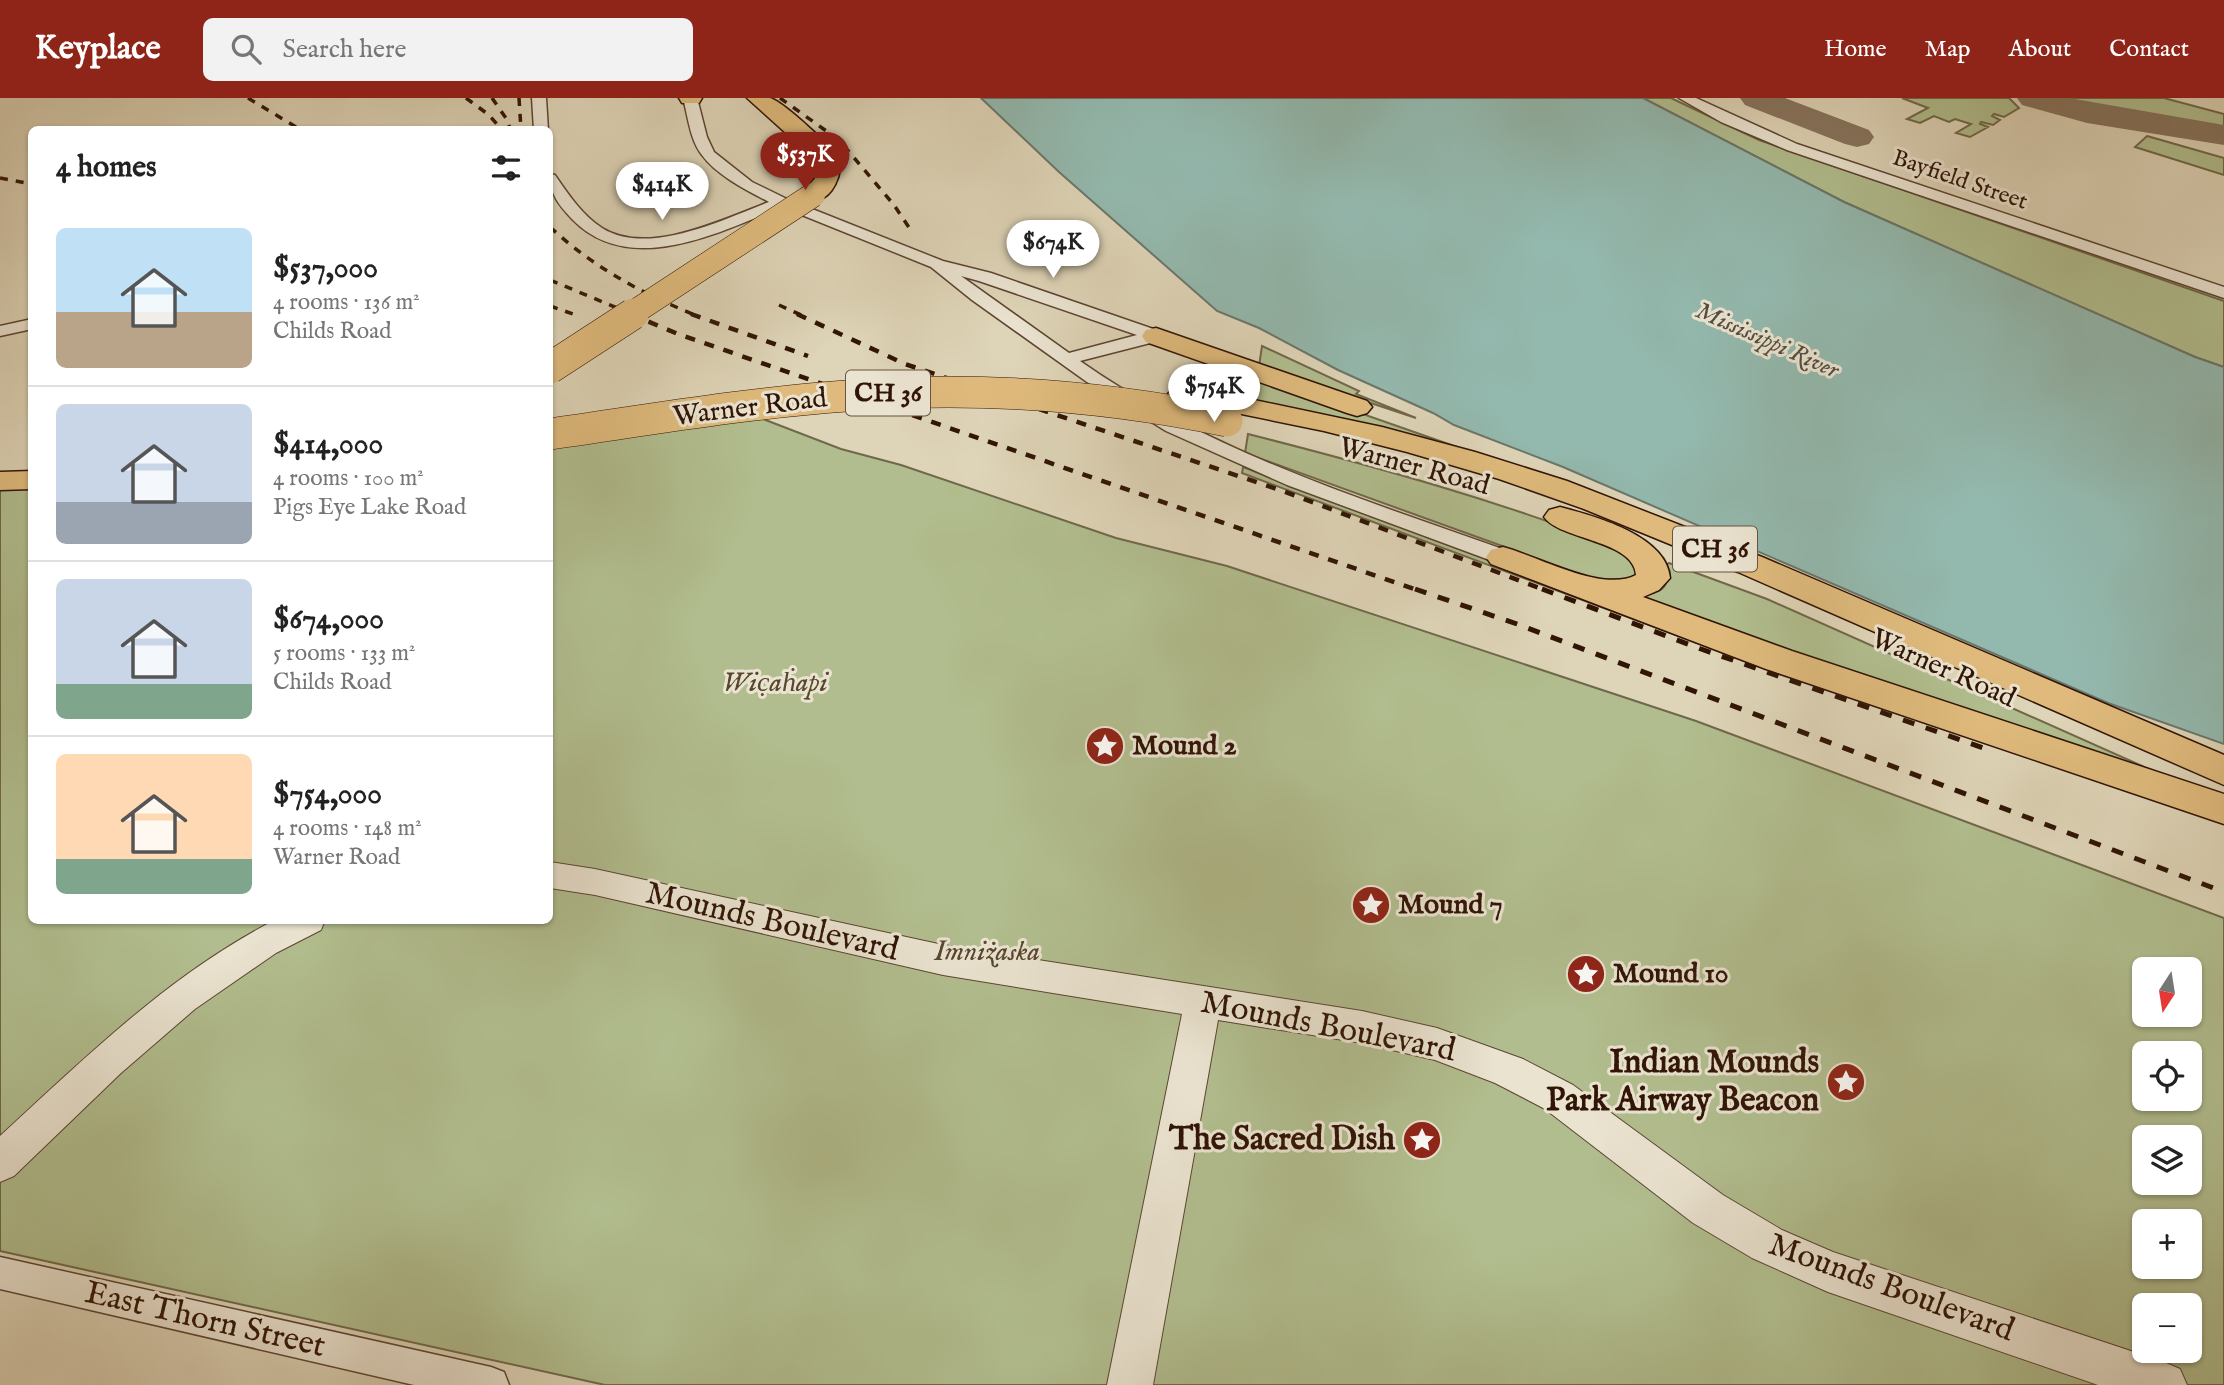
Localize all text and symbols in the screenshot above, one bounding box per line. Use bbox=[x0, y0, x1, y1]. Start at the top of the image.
search box bbox=[203, 18, 693, 81]
text: Keyplace bbox=[35, 28, 161, 70]
icon: search bbox=[227, 30, 265, 68]
text: Search here bbox=[283, 33, 407, 66]
text: Home bbox=[1824, 34, 1887, 65]
text: Map bbox=[1925, 34, 1971, 65]
text: About bbox=[2009, 34, 2071, 65]
text: Contact bbox=[2109, 34, 2189, 65]
pin: $537K bbox=[756, 132, 854, 192]
text: $537K bbox=[776, 140, 834, 169]
street label: Bayfield Street bbox=[1889, 143, 2031, 217]
text: 4 homes bbox=[56, 149, 157, 187]
icon: filters bbox=[487, 149, 525, 187]
pin: $414K bbox=[613, 162, 711, 222]
text: $414K bbox=[632, 170, 692, 199]
pin: $674K bbox=[1004, 220, 1102, 280]
text: $674K bbox=[1022, 228, 1084, 257]
text: $537,000 bbox=[273, 250, 378, 288]
icon: home bbox=[112, 256, 196, 340]
text: 4 rooms · 136 m² bbox=[273, 288, 420, 317]
water label: Mississippi River bbox=[1691, 296, 1845, 387]
text: Childs Road bbox=[273, 317, 391, 346]
pin: $754K bbox=[1165, 364, 1263, 424]
road number: CH 36 bbox=[846, 370, 930, 416]
text: $754K bbox=[1184, 372, 1244, 401]
street label: Warner Road bbox=[671, 381, 829, 435]
text: $414,000 bbox=[273, 426, 383, 464]
street label: Warner Road bbox=[1335, 430, 1493, 504]
icon: home bbox=[112, 432, 196, 516]
text: 4 rooms · 100 m² bbox=[273, 464, 424, 493]
text: Pigs Eye Lake Road bbox=[273, 493, 466, 522]
road number: CH 36 bbox=[1673, 526, 1757, 572]
text: $674,000 bbox=[273, 601, 384, 639]
icon: home bbox=[112, 607, 196, 691]
street label: Warner Road bbox=[1865, 622, 2021, 716]
text: 5 rooms · 133 m² bbox=[273, 639, 416, 668]
park label: Wic̣aḣapi bbox=[722, 666, 830, 701]
text: Childs Road bbox=[273, 668, 391, 697]
place icon: Mound 2 bbox=[1084, 725, 1126, 767]
place label: Mound 2 bbox=[1132, 729, 1237, 764]
text: $754,000 bbox=[273, 776, 382, 814]
icon: home bbox=[112, 782, 196, 866]
text: 4 rooms · 148 m² bbox=[273, 814, 422, 843]
text: Warner Road bbox=[273, 843, 400, 872]
street label: Mounds Boulevard bbox=[641, 872, 903, 972]
place icon: Mound 7 bbox=[1350, 884, 1392, 926]
place label: Mound 7 bbox=[1398, 888, 1503, 923]
park label: Imniżaska bbox=[933, 935, 1040, 970]
place icon: Mound 10 bbox=[1565, 953, 1607, 995]
place label: Mound 10 bbox=[1613, 957, 1729, 992]
north arrow bbox=[2132, 957, 2202, 1027]
map controls bbox=[2132, 957, 2202, 1363]
street label: Mounds Boulevard bbox=[1197, 982, 1459, 1072]
button: locate bbox=[2132, 1041, 2202, 1111]
place label: Indian Mounds Park Airway Beacon bbox=[1546, 1042, 1819, 1122]
place icon: Indian Mounds Park Airway Beacon bbox=[1825, 1061, 1867, 1103]
place label: The Sacred Dish bbox=[1168, 1119, 1395, 1161]
place icon: The Sacred Dish bbox=[1401, 1119, 1443, 1161]
button: layers bbox=[2132, 1125, 2202, 1195]
button: + bbox=[2132, 1209, 2202, 1279]
street label: Mounds Boulevard bbox=[1762, 1224, 2020, 1352]
street label: East Thorn Street bbox=[81, 1272, 329, 1368]
button: − bbox=[2132, 1293, 2202, 1363]

